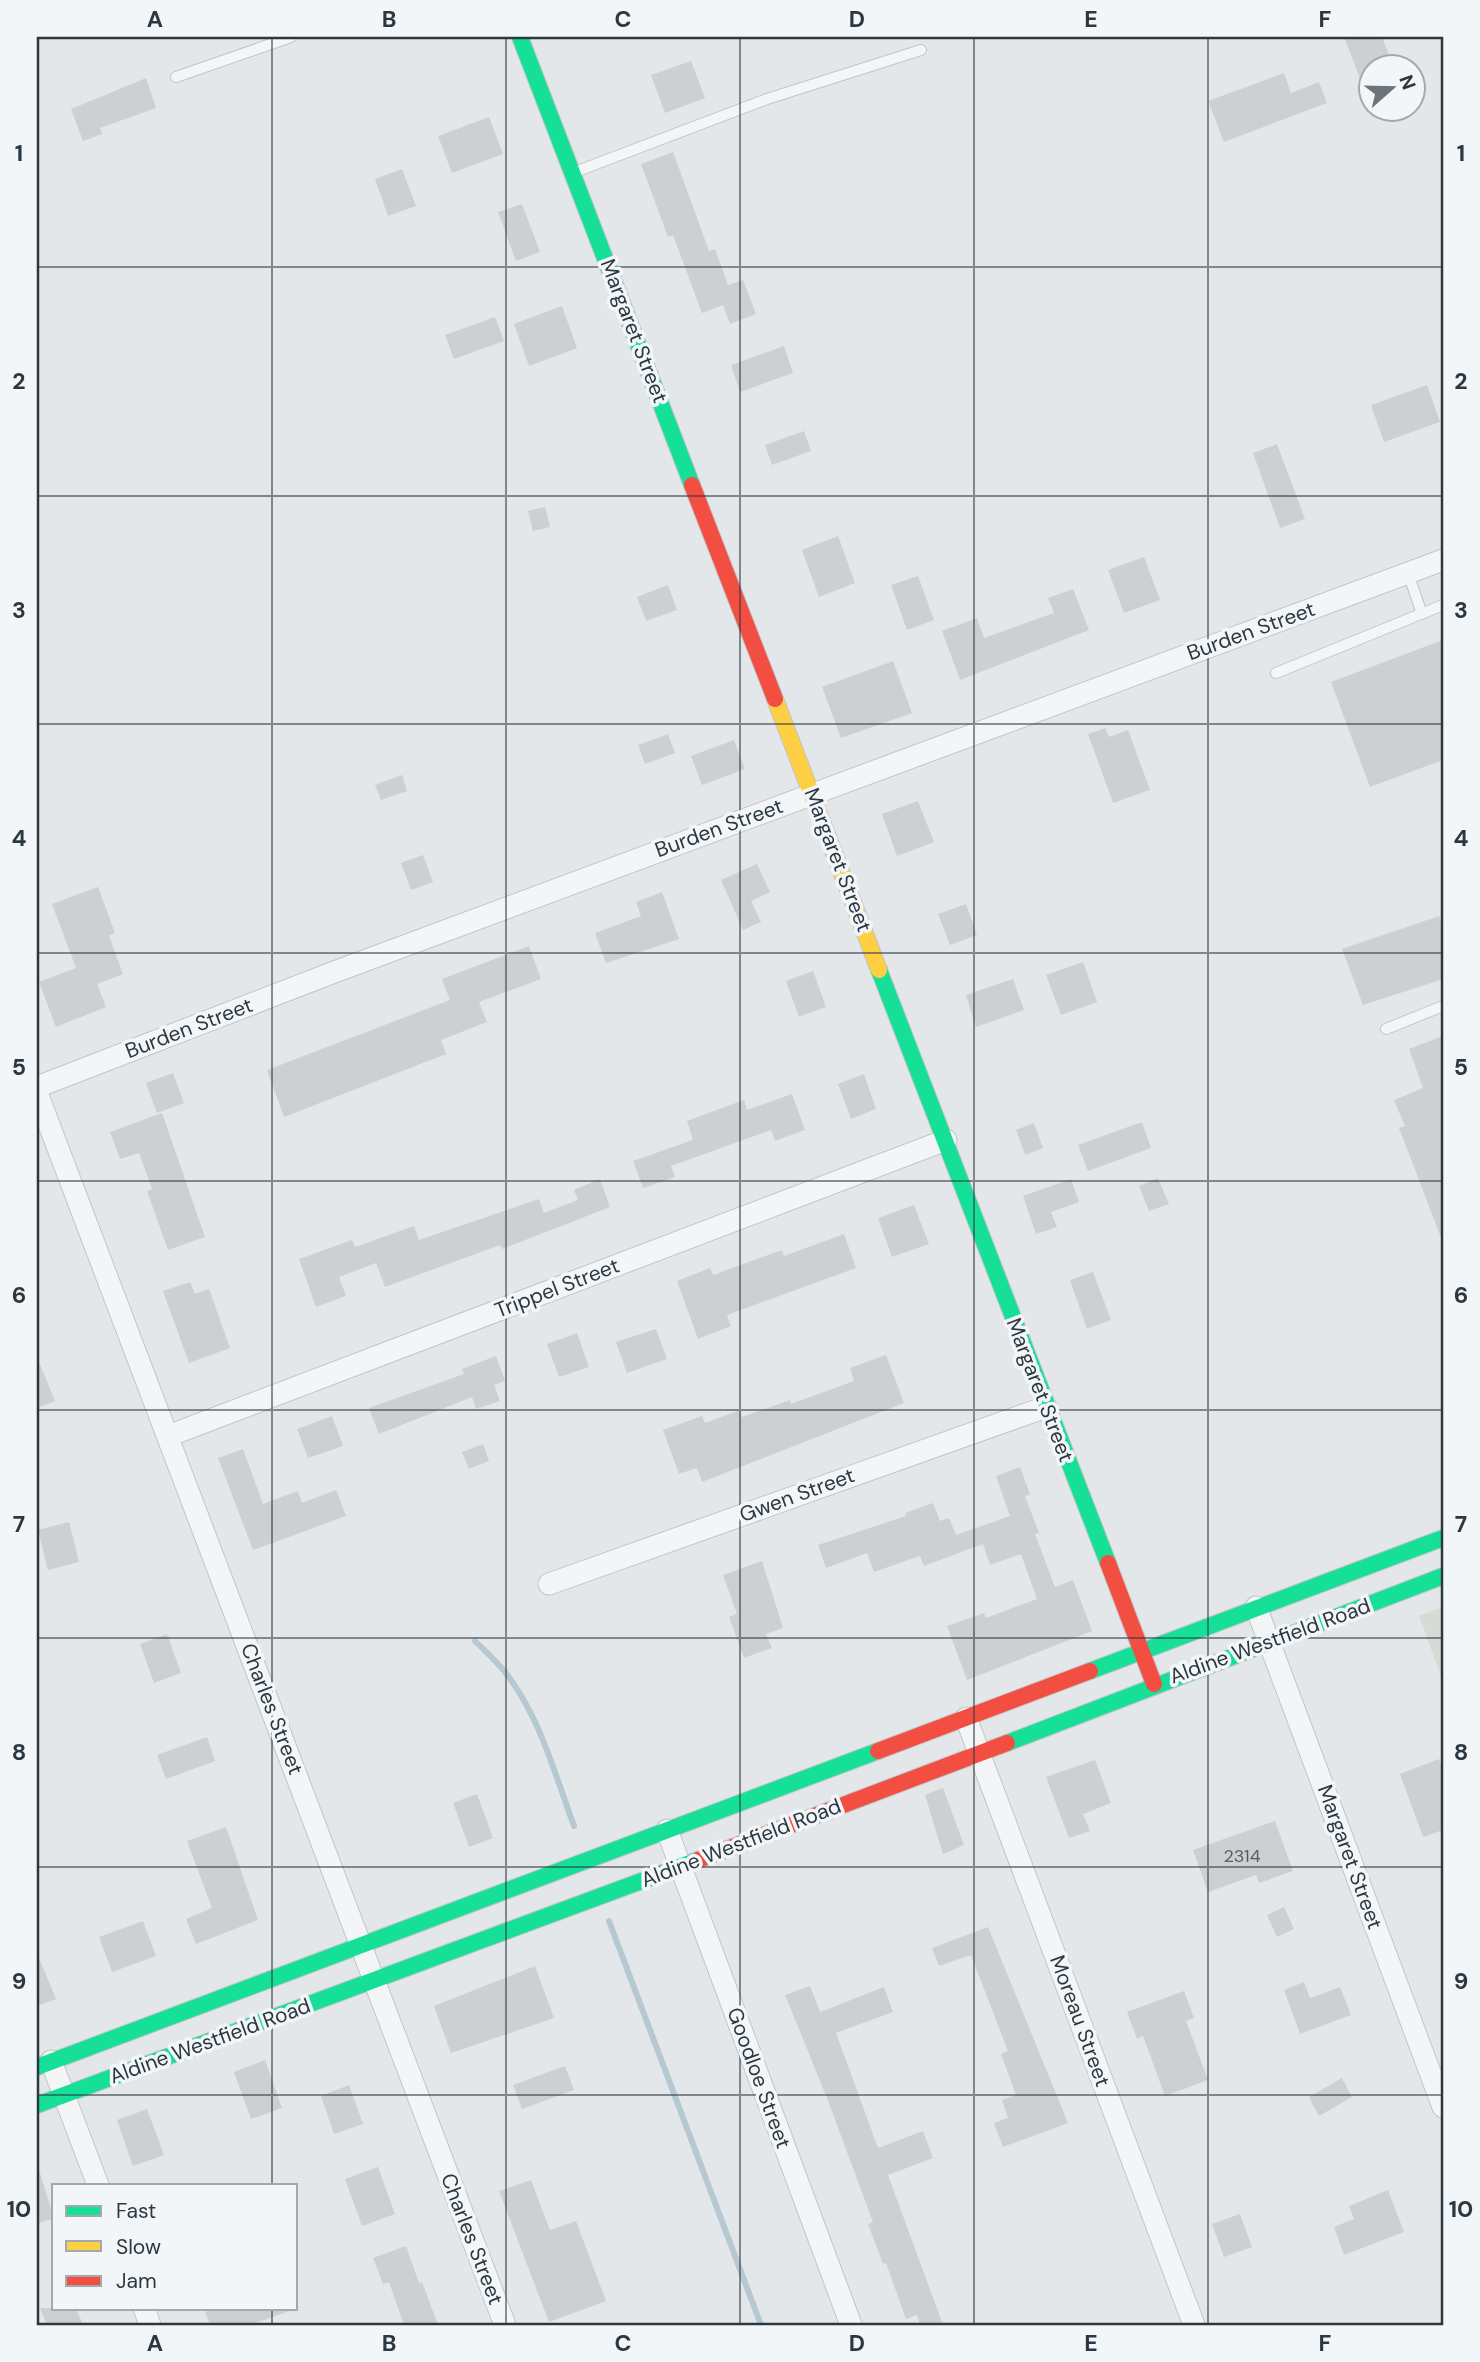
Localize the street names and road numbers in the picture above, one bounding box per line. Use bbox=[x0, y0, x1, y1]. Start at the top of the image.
street label: Margaret Street bbox=[594, 255, 674, 407]
street label: Burden Street bbox=[1183, 595, 1319, 667]
street label: Margaret Street bbox=[798, 784, 878, 936]
street label: Burden Street bbox=[651, 792, 787, 864]
street label: Burden Street bbox=[121, 991, 257, 1065]
street label: Trippel Street bbox=[491, 1251, 623, 1325]
street label: Margaret Street bbox=[1000, 1314, 1080, 1466]
street label: Gwen Street bbox=[736, 1461, 858, 1529]
street label: Aldine Westfield Road bbox=[1166, 1592, 1374, 1690]
street label: Charles Street bbox=[234, 1639, 310, 1779]
street label: Margaret Street bbox=[1311, 1781, 1389, 1933]
street label: Aldine Westfield Road bbox=[637, 1792, 845, 1894]
street label: Moreau Street bbox=[1043, 1951, 1117, 2091]
street label: Aldine Westfield Road bbox=[106, 1992, 314, 2090]
street label: Goodloe Street bbox=[721, 2004, 797, 2152]
street label: Charles Street bbox=[434, 2169, 510, 2309]

